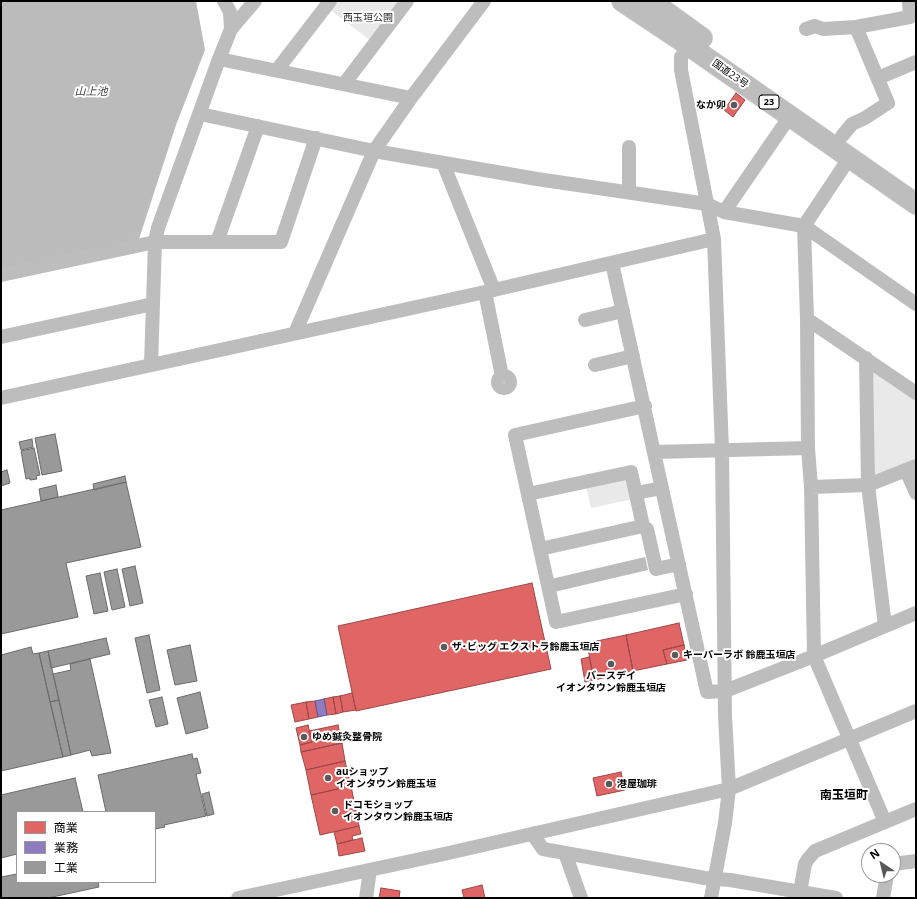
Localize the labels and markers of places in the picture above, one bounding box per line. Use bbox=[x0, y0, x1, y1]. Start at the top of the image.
place label: なか卯 bbox=[696, 99, 726, 111]
marker: なか卯 bbox=[729, 100, 739, 110]
place label: ザ･ビッグ エクストラ鈴鹿玉垣店 bbox=[452, 641, 600, 653]
marker: ザ･ビッグ エクストラ鈴鹿玉垣店 bbox=[439, 642, 449, 652]
place label: キーパーラボ 鈴鹿玉垣店 bbox=[683, 649, 796, 661]
marker: キーパーラボ 鈴鹿玉垣店 bbox=[670, 650, 680, 660]
marker: バースデイ イオンタウン鈴鹿玉垣店 bbox=[606, 659, 616, 669]
place label: バースデイ イオンタウン鈴鹿玉垣店 bbox=[556, 670, 666, 694]
place label: ゆめ鍼灸整骨院 bbox=[312, 731, 382, 743]
marker: ゆめ鍼灸整骨院 bbox=[299, 732, 309, 742]
place label: auショップ イオンタウン鈴鹿玉垣 bbox=[336, 766, 436, 790]
marker: auショップ イオンタウン鈴鹿玉垣 bbox=[323, 773, 333, 783]
place label: 港屋珈琲 bbox=[617, 778, 657, 790]
marker: 港屋珈琲 bbox=[604, 779, 614, 789]
place label: ドコモショップ イオンタウン鈴鹿玉垣店 bbox=[343, 799, 453, 822]
marker: ドコモショップ イオンタウン鈴鹿玉垣店 bbox=[330, 806, 340, 816]

